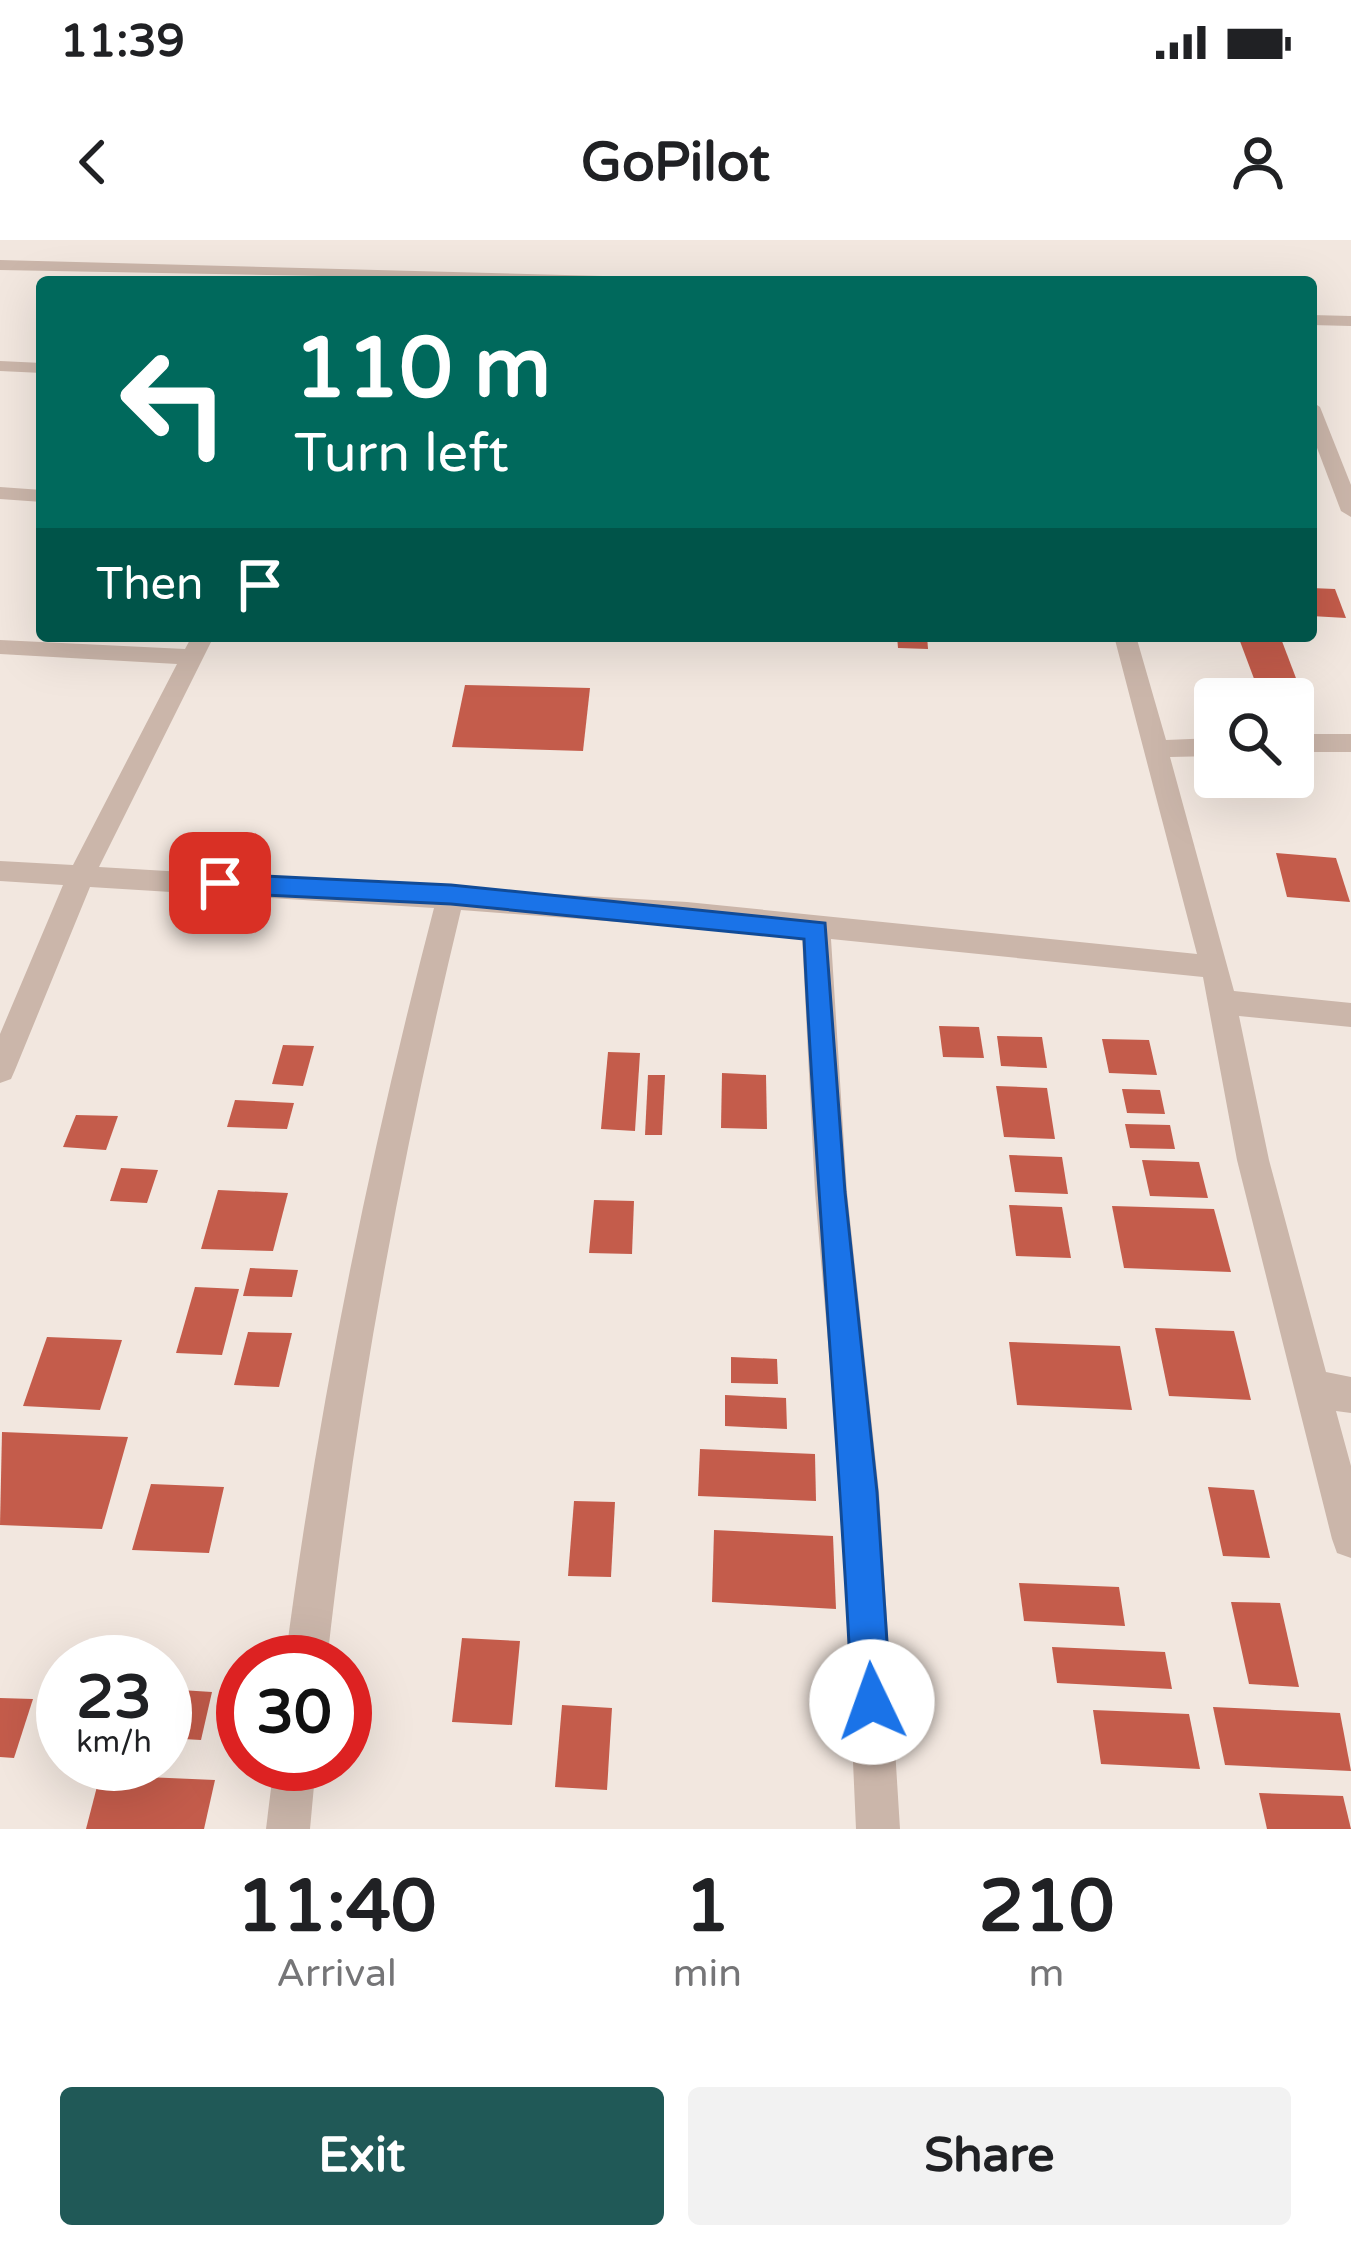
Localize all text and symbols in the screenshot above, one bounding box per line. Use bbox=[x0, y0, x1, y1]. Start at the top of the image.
text: 11:39 bbox=[60, 15, 185, 69]
icon: back bbox=[60, 129, 126, 195]
icon: person bbox=[1225, 129, 1291, 195]
text: GoPilot bbox=[581, 130, 770, 195]
text: 110 m bbox=[294, 319, 551, 420]
icon: left bbox=[96, 324, 252, 480]
text: Turn left bbox=[294, 421, 509, 486]
icon: arrive bbox=[227, 552, 293, 618]
text: Then bbox=[96, 558, 203, 612]
map controls bbox=[1194, 678, 1314, 798]
button: search bbox=[1194, 678, 1314, 798]
pin bbox=[169, 832, 271, 934]
icon: arrive bbox=[187, 850, 253, 916]
speed limit sign: 30 bbox=[216, 1635, 372, 1791]
position arrow bbox=[809, 1639, 935, 1765]
text: 23 bbox=[76, 1662, 152, 1734]
text: km/h bbox=[76, 1724, 152, 1761]
text: 11:40 bbox=[237, 1864, 436, 1951]
text: 1 bbox=[685, 1864, 730, 1951]
text: 210 bbox=[979, 1864, 1114, 1951]
text: Arrival bbox=[276, 1950, 397, 1997]
text: min bbox=[673, 1950, 742, 1997]
text: m bbox=[1029, 1950, 1064, 1997]
button: Exit bbox=[60, 2087, 664, 2225]
button: Share bbox=[688, 2087, 1291, 2225]

